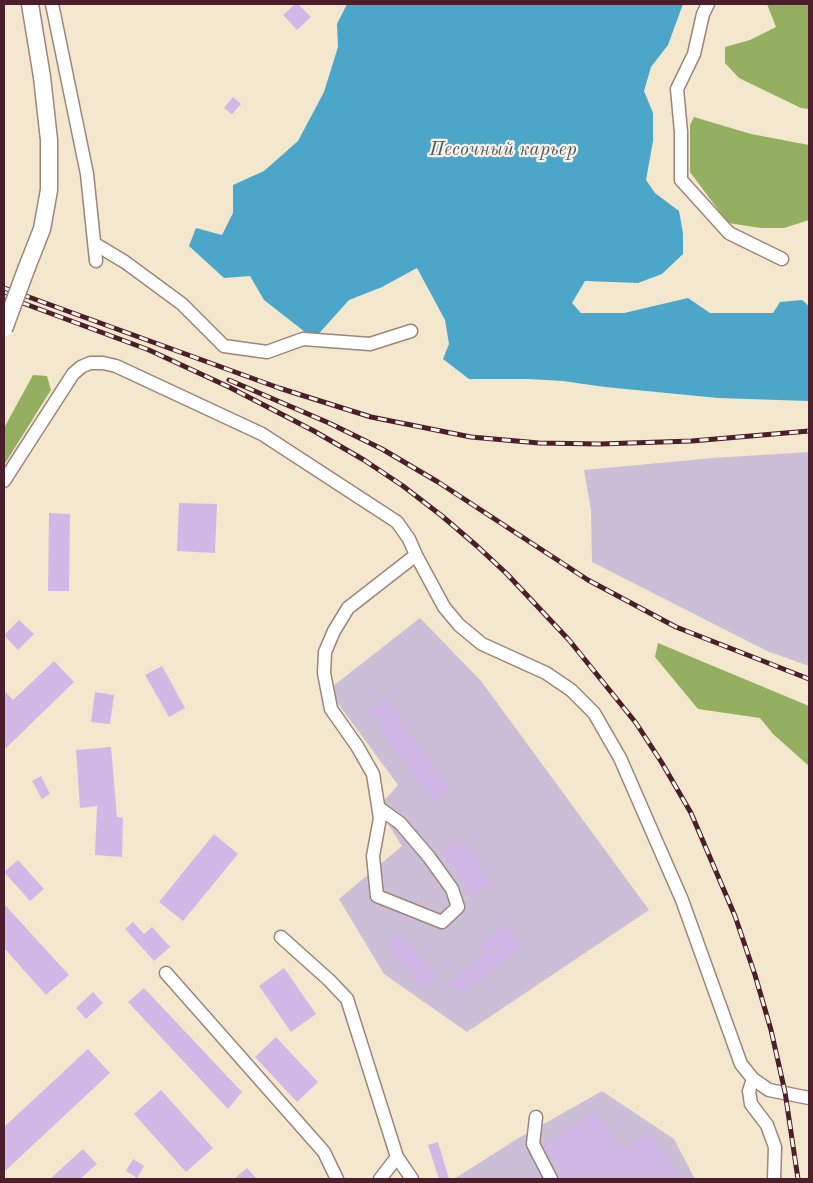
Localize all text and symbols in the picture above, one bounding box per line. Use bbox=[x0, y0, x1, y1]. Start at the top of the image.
water label: Песочный карьер bbox=[429, 139, 577, 161]

